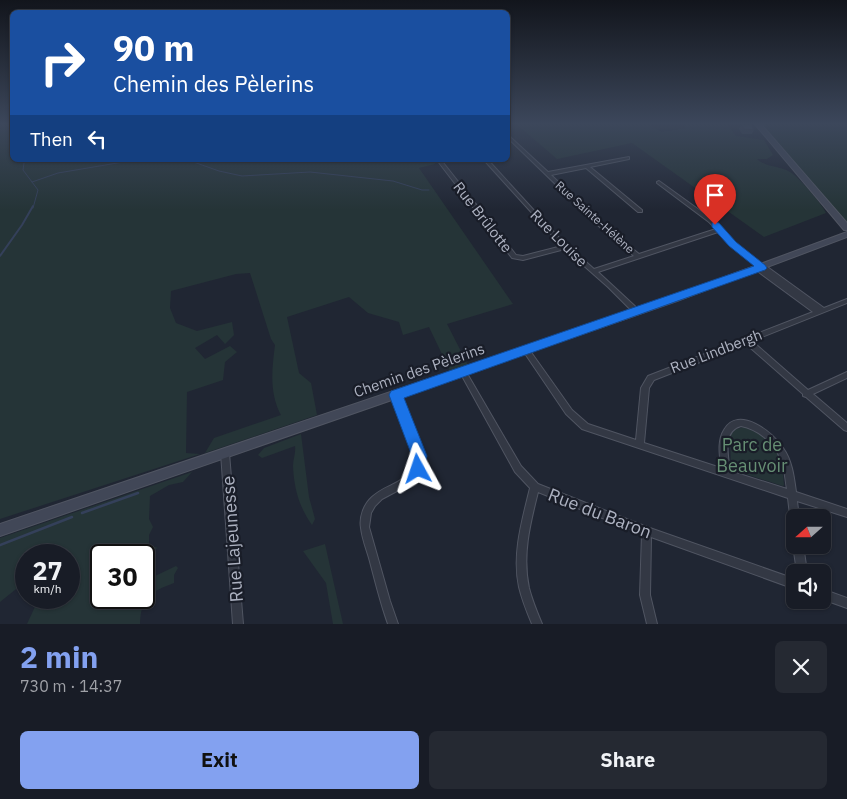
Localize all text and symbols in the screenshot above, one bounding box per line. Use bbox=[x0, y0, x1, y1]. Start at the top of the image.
text: 90 m bbox=[113, 25, 195, 71]
icon: right bbox=[30, 30, 95, 95]
text: Chemin des Pèlerins bbox=[113, 69, 314, 98]
icon: left bbox=[83, 125, 111, 153]
text: Then bbox=[30, 127, 73, 151]
pin bbox=[694, 174, 736, 225]
street label: Rue Brûlotte bbox=[449, 178, 517, 256]
street label: Rue Sainte-Hélène bbox=[552, 178, 638, 257]
icon: arrive bbox=[701, 181, 729, 209]
street label: Rue Louise bbox=[526, 205, 592, 271]
street label: Rue Lindbergh bbox=[667, 325, 765, 377]
street label: Chemin des Pèlerins bbox=[351, 339, 487, 401]
park label: Parc de Beauvoir bbox=[716, 433, 788, 477]
position arrow bbox=[391, 442, 443, 494]
street label: Rue Lajeunesse bbox=[216, 475, 248, 603]
street label: Rue du Baron bbox=[545, 483, 655, 543]
north arrow bbox=[786, 509, 831, 554]
map controls bbox=[786, 509, 831, 609]
speed limit sign: 30 bbox=[90, 544, 155, 609]
text: 27 bbox=[32, 554, 63, 587]
button: sound bbox=[786, 564, 831, 609]
text: km/h bbox=[33, 581, 62, 596]
text: 2 min bbox=[20, 637, 98, 676]
button: close bbox=[775, 641, 827, 693]
text: 730 m · 14:37 bbox=[20, 676, 122, 696]
button: Exit bbox=[20, 731, 419, 789]
button: Share bbox=[429, 731, 827, 789]

